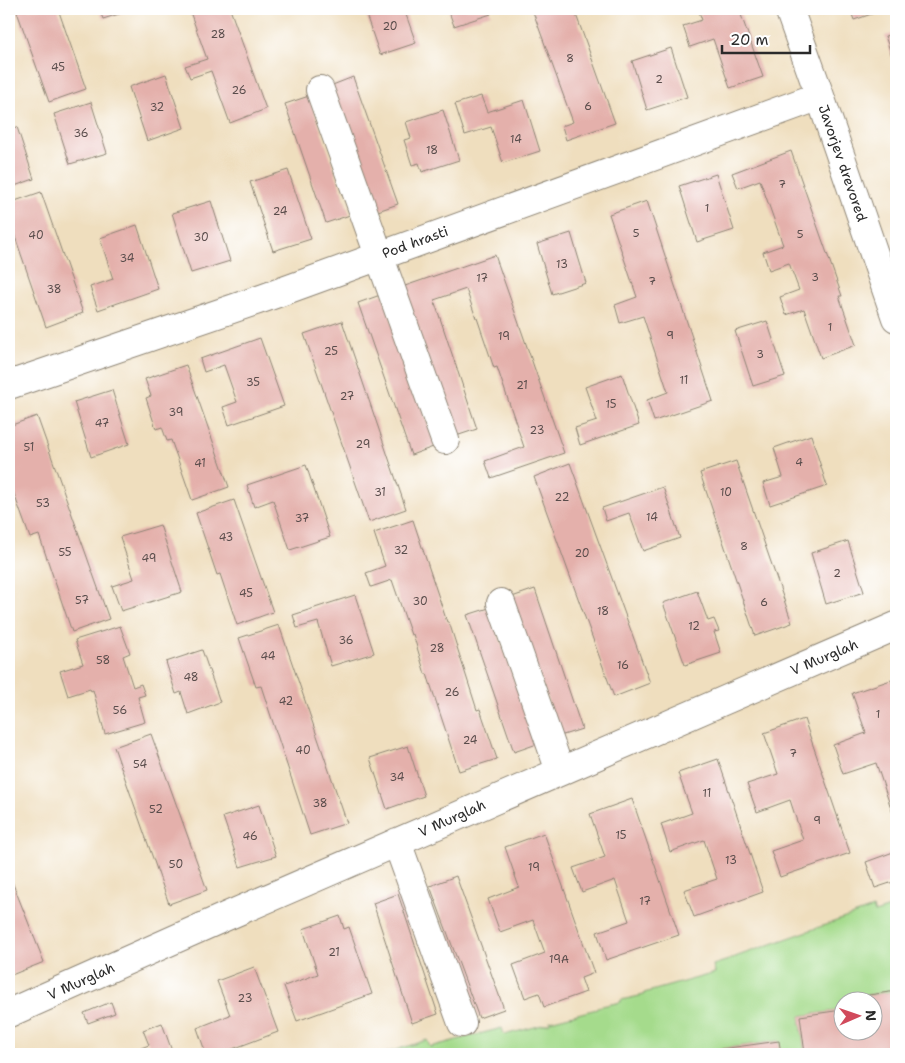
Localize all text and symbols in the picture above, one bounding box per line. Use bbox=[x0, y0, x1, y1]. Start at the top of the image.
house number: 20 bbox=[382, 19, 398, 34]
scale bar bbox=[722, 22, 810, 54]
house number: 28 bbox=[210, 27, 226, 42]
text: 20 m bbox=[730, 30, 769, 50]
house number: 8 bbox=[566, 51, 574, 66]
house number: 45 bbox=[51, 60, 65, 75]
house number: 2 bbox=[655, 72, 663, 87]
house number: 26 bbox=[232, 83, 246, 98]
house number: 6 bbox=[584, 99, 592, 114]
house number: 32 bbox=[150, 100, 164, 115]
street label: Javorjev drevored bbox=[815, 102, 872, 224]
house number: 36 bbox=[73, 126, 89, 141]
house number: 14 bbox=[510, 132, 522, 147]
house number: 18 bbox=[426, 143, 438, 158]
house number: 7 bbox=[778, 177, 786, 192]
house number: 1 bbox=[705, 201, 709, 216]
house number: 24 bbox=[273, 204, 288, 219]
street label: Pod hrasti bbox=[379, 222, 451, 262]
house number: 5 bbox=[633, 226, 640, 241]
house number: 5 bbox=[797, 227, 804, 242]
house number: 40 bbox=[28, 228, 44, 243]
house number: 30 bbox=[193, 230, 209, 245]
house number: 34 bbox=[120, 251, 135, 266]
house number: 13 bbox=[556, 257, 568, 272]
house number: 3 bbox=[811, 270, 819, 285]
house number: 17 bbox=[476, 271, 488, 286]
house number: 7 bbox=[648, 274, 656, 289]
house number: 38 bbox=[46, 282, 62, 297]
house number: 1 bbox=[828, 320, 832, 335]
house number: 9 bbox=[666, 328, 674, 343]
house number: 19 bbox=[498, 329, 510, 344]
house number: 25 bbox=[324, 344, 338, 359]
house number: 3 bbox=[756, 347, 764, 362]
house number: 11 bbox=[680, 373, 688, 388]
house number: 35 bbox=[246, 375, 260, 390]
house number: 21 bbox=[516, 378, 528, 393]
house number: 27 bbox=[340, 389, 355, 404]
house number: 15 bbox=[605, 397, 617, 412]
house number: 39 bbox=[169, 405, 183, 420]
house number: 47 bbox=[95, 416, 110, 431]
house number: 23 bbox=[530, 423, 544, 438]
house number: 29 bbox=[356, 437, 370, 452]
house number: 51 bbox=[24, 440, 34, 455]
house number: 4 bbox=[795, 455, 803, 470]
house number: 41 bbox=[194, 456, 206, 471]
house number: 31 bbox=[374, 485, 386, 500]
house number: 10 bbox=[720, 485, 732, 500]
house number: 22 bbox=[555, 490, 569, 505]
house number: 53 bbox=[36, 496, 50, 511]
house number: 14 bbox=[646, 510, 658, 525]
house number: 37 bbox=[295, 511, 310, 526]
house number: 43 bbox=[219, 530, 233, 545]
house number: 8 bbox=[740, 539, 748, 554]
house number: 32 bbox=[394, 543, 408, 558]
house number: 55 bbox=[58, 545, 72, 560]
house number: 20 bbox=[574, 546, 590, 561]
house number: 49 bbox=[142, 551, 156, 566]
house number: 2 bbox=[833, 566, 841, 581]
house number: 45 bbox=[239, 586, 253, 601]
house number: 57 bbox=[75, 593, 89, 608]
house number: 30 bbox=[412, 594, 428, 609]
house number: 6 bbox=[760, 595, 768, 610]
house number: 18 bbox=[597, 604, 609, 619]
house number: 12 bbox=[688, 619, 700, 634]
house number: 36 bbox=[338, 633, 354, 648]
street label: V Murglah bbox=[788, 635, 860, 679]
house number: 28 bbox=[429, 641, 445, 656]
house number: 44 bbox=[260, 649, 276, 664]
house number: 58 bbox=[96, 653, 110, 668]
house number: 16 bbox=[617, 658, 629, 673]
house number: 48 bbox=[183, 670, 199, 685]
house number: 26 bbox=[445, 685, 459, 700]
house number: 42 bbox=[279, 694, 293, 709]
house number: 56 bbox=[113, 703, 127, 718]
house number: 1 bbox=[876, 707, 880, 722]
house number: 24 bbox=[463, 733, 478, 748]
house number: 40 bbox=[295, 743, 311, 758]
house number: 7 bbox=[789, 746, 797, 761]
house number: 54 bbox=[133, 757, 147, 772]
house number: 34 bbox=[390, 770, 405, 785]
house number: 11 bbox=[703, 786, 711, 801]
street label: V Murglah bbox=[416, 795, 488, 841]
house number: 38 bbox=[312, 796, 328, 811]
house number: 52 bbox=[149, 802, 163, 817]
house number: 9 bbox=[813, 813, 821, 828]
house number: 15 bbox=[615, 828, 627, 843]
house number: 46 bbox=[242, 829, 258, 844]
house number: 13 bbox=[725, 853, 737, 868]
house number: 50 bbox=[169, 857, 183, 872]
house number: 19 bbox=[528, 860, 540, 875]
house number: 17 bbox=[639, 894, 651, 909]
house number: 21 bbox=[328, 945, 340, 960]
house number: 19A bbox=[549, 952, 569, 967]
street label: V Murglah bbox=[45, 958, 117, 1004]
north arrow bbox=[832, 990, 882, 1040]
house number: 23 bbox=[238, 991, 252, 1006]
text: N bbox=[862, 1010, 880, 1021]

